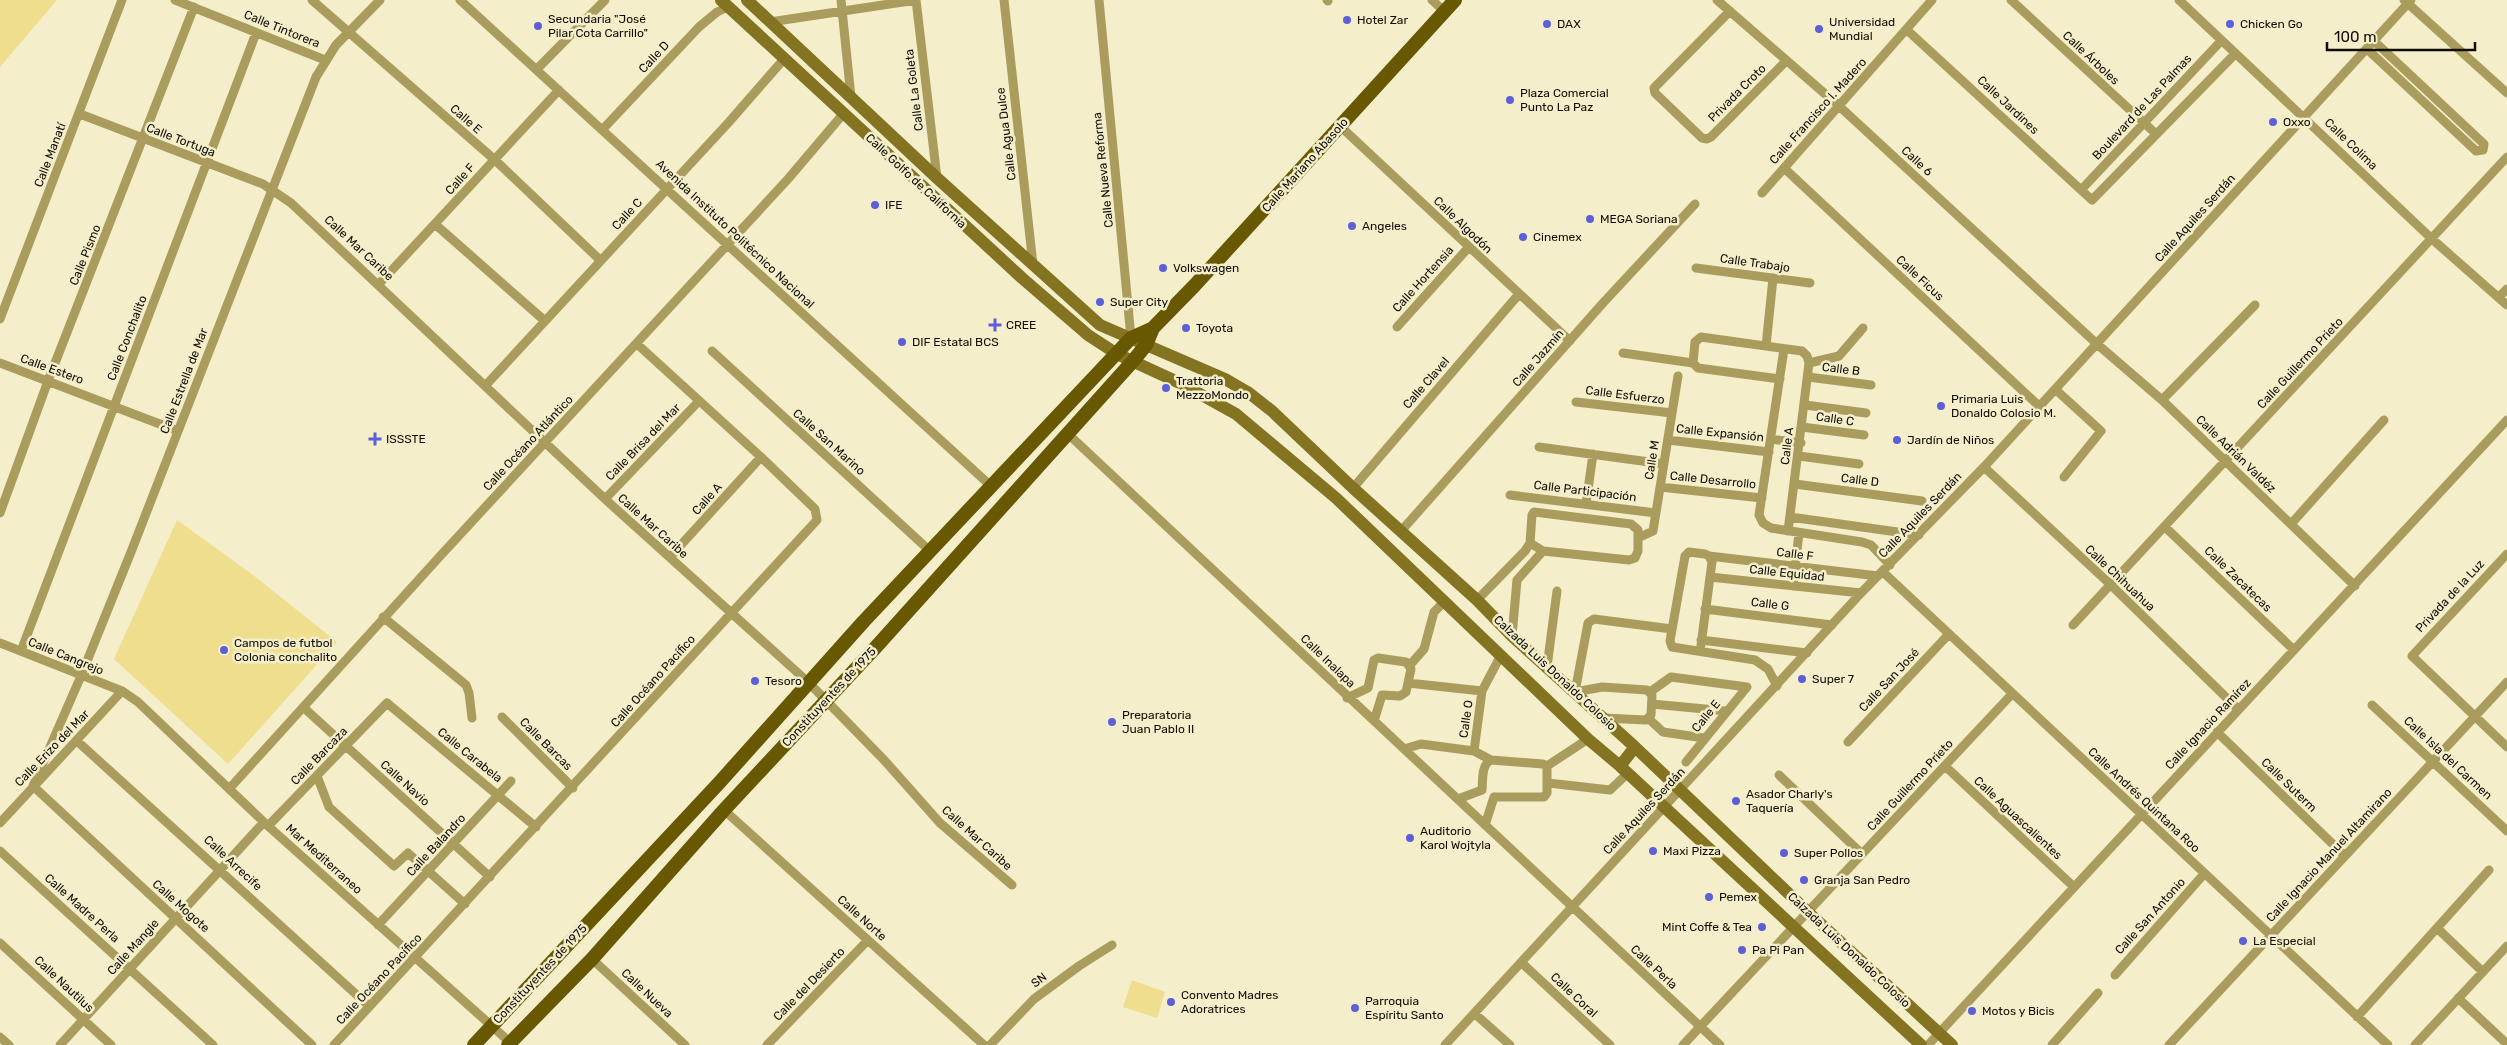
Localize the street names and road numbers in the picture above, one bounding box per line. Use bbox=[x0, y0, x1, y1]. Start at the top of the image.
street label: Calle Tintorera bbox=[242, 7, 322, 51]
street label: Calle Árboles bbox=[2060, 28, 2122, 88]
street label: Calle D bbox=[636, 38, 672, 76]
street label: Calle La Goleta bbox=[902, 48, 926, 132]
street label: Boulevard de Las Palmas bbox=[2090, 51, 2194, 163]
street label: Calle Francisco I. Madero bbox=[1767, 55, 1869, 167]
street label: Privada Croto bbox=[1705, 61, 1769, 125]
street label: Calle Jardines bbox=[1974, 73, 2042, 137]
street label: Calle Agua Dulce bbox=[993, 86, 1019, 181]
street label: Calle E bbox=[447, 101, 485, 137]
street label: Calle Nueva Reforma bbox=[1090, 112, 1116, 228]
street label: Calle Mariano Abasolo bbox=[1259, 115, 1351, 215]
street label: Calle Colima bbox=[2322, 115, 2380, 173]
street label: Calle Manatí bbox=[31, 120, 69, 189]
street label: Calle Tortuga bbox=[145, 120, 217, 160]
street label: Calle Golfo de California bbox=[863, 131, 969, 231]
street label: Calle 6 bbox=[1899, 143, 1935, 179]
street label: Avenida Instituto Politécnico Nacional bbox=[653, 157, 817, 311]
street label: Calle F bbox=[442, 161, 478, 197]
street label: Calle Aquiles Serdán bbox=[2152, 171, 2238, 265]
street label: Calle Algodón bbox=[1431, 194, 1495, 256]
street label: Calle C bbox=[609, 195, 645, 233]
street label: Calle Mar Caribe bbox=[322, 212, 397, 284]
street label: Calle Pismo bbox=[66, 222, 104, 287]
street label: Calle Hortensia bbox=[1390, 243, 1456, 315]
street label: Calle Trabajo bbox=[1719, 251, 1791, 275]
street label: Calle Ficus bbox=[1893, 252, 1947, 304]
street label: Calle Conchalito bbox=[104, 293, 150, 383]
street label: Calle Guillermo Prieto bbox=[2254, 314, 2346, 411]
street label: Calle Estrella de Mar bbox=[157, 326, 211, 436]
street label: Calle Jazmín bbox=[1509, 327, 1567, 389]
street label: Calle Estero bbox=[18, 351, 86, 387]
street label: Calle Clavel bbox=[1400, 354, 1452, 412]
street label: Calle B bbox=[1821, 360, 1861, 378]
street label: Calle Esfuerzo bbox=[1585, 383, 1665, 407]
street label: Calle Océano Atlántico bbox=[480, 392, 576, 494]
street label: Calle Brisa del Mar bbox=[603, 400, 684, 483]
street label: Calle San Marino bbox=[790, 406, 868, 478]
street label: Calle C bbox=[1815, 409, 1855, 429]
street label: Calle Adrián Valdéz bbox=[2193, 412, 2279, 496]
street label: Calle Expansión bbox=[1675, 421, 1765, 445]
street label: Calle A bbox=[1778, 426, 1796, 466]
street label: Calle M bbox=[1642, 439, 1662, 481]
street label: Calle Desarrollo bbox=[1669, 469, 1757, 491]
street label: Calle Aquiles Serdán bbox=[1876, 469, 1964, 561]
street label: Calle D bbox=[1840, 471, 1880, 489]
street label: Calle Participación bbox=[1533, 478, 1637, 504]
street label: Calle A bbox=[689, 480, 725, 518]
street label: Calle Mar Caribe bbox=[615, 491, 691, 561]
street label: Calle Chihuahua bbox=[2082, 542, 2158, 614]
street label: Calle Zacatecas bbox=[2202, 543, 2274, 615]
street label: Calle F bbox=[1776, 545, 1814, 563]
street label: Privada de la Luz bbox=[2413, 557, 2487, 635]
street label: Calle Equidad bbox=[1749, 562, 1825, 584]
street label: Calle G bbox=[1750, 595, 1790, 613]
street label: Calzada Luis Donaldo Colosio bbox=[1491, 613, 1619, 734]
street label: Calle Inalapa bbox=[1298, 631, 1358, 691]
street label: Calle Océano Pacífico bbox=[608, 632, 698, 730]
street label: Calle Cangrejo bbox=[26, 634, 106, 678]
street label: Constituyentes de 1975 bbox=[779, 644, 879, 750]
street label: Calle San José bbox=[1856, 645, 1922, 715]
street label: Calle Ignacio Ramírez bbox=[2162, 676, 2254, 772]
street label: Calle E bbox=[1689, 697, 1723, 735]
street label: Calle O bbox=[1456, 699, 1476, 739]
street label: Calle Erizo del Mar bbox=[12, 706, 92, 789]
street label: Calle Isla del Carmen bbox=[2401, 713, 2495, 803]
street label: Calle Barcas bbox=[517, 715, 575, 773]
street label: Calle Barcaza bbox=[288, 724, 350, 788]
street label: Calle Carabela bbox=[435, 725, 505, 785]
street label: Calle Guillermo Prieto bbox=[1864, 736, 1956, 833]
street label: Calle Andrés Quintana Roo bbox=[2085, 745, 2203, 856]
street label: Calle Suterm bbox=[2258, 755, 2320, 815]
street label: Calle Navio bbox=[377, 757, 433, 809]
street label: Calle Aquiles Serdán bbox=[1600, 765, 1688, 857]
street label: Calle Aguascalientes bbox=[1971, 774, 2065, 862]
street label: Calle Ignacio Manuel Altamirano bbox=[2263, 785, 2395, 925]
street label: Calle Mar Caribe bbox=[939, 803, 1015, 873]
street label: Calle Balandro bbox=[404, 811, 468, 879]
street label: Mar Mediterraneo bbox=[283, 821, 365, 897]
street label: Calle Arrecife bbox=[201, 833, 265, 894]
street label: Calle Madre Perla bbox=[42, 871, 122, 945]
street label: Calle San Antonio bbox=[2112, 875, 2188, 957]
street label: Calle Mogote bbox=[150, 877, 213, 935]
street label: Calzada Luis Donaldo Colosio bbox=[1785, 890, 1913, 1011]
street label: Calle Norte bbox=[835, 892, 890, 944]
street label: Calle Mangle bbox=[104, 916, 162, 978]
street label: Constituyentes de 1975 bbox=[490, 921, 590, 1027]
street label: Calle Océano Pacífico bbox=[333, 931, 425, 1027]
street label: Calle Perla bbox=[1628, 942, 1680, 992]
street label: Calle del Desierto bbox=[770, 944, 848, 1024]
street label: Calle Nautilus bbox=[31, 953, 97, 1015]
street label: Calle Nueva bbox=[618, 966, 676, 1020]
street label: SN bbox=[1028, 970, 1050, 990]
street label: Calle Coral bbox=[1548, 970, 1600, 1020]

